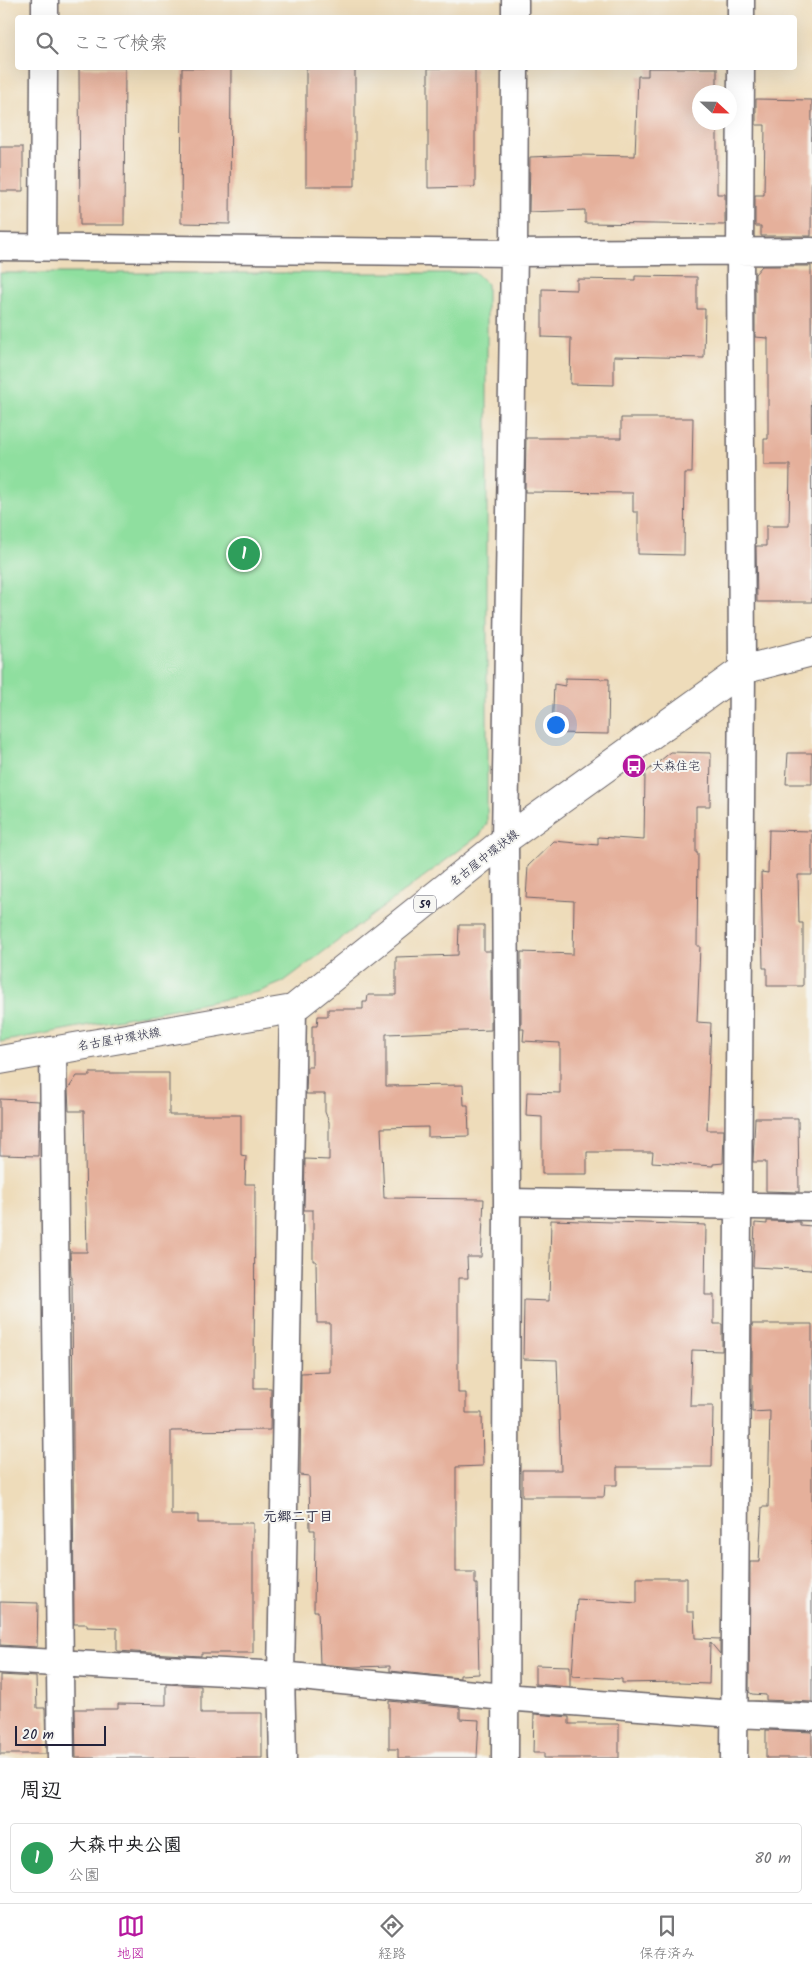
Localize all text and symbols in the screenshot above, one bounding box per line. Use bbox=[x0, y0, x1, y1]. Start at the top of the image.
search box bbox=[15, 15, 797, 70]
icon: search bbox=[33, 29, 61, 57]
text: ここで検索 bbox=[73, 29, 168, 59]
north arrow bbox=[692, 85, 737, 130]
pin: 1 bbox=[228, 535, 260, 573]
your location bbox=[543, 712, 569, 738]
bus stop icon: 大森住宅 bbox=[621, 753, 647, 779]
place label: 大森住宅 bbox=[652, 757, 700, 776]
street label: 名古屋中環状線 bbox=[445, 825, 523, 892]
road number: 59 bbox=[414, 896, 436, 912]
street label: 名古屋中環状線 bbox=[76, 1023, 162, 1056]
district label: 元郷二丁目 bbox=[263, 1506, 333, 1528]
scale bar bbox=[15, 1723, 106, 1746]
text: 20 m bbox=[22, 1724, 54, 1746]
text: 周辺 bbox=[20, 1775, 62, 1808]
text: 大森中央公園 bbox=[68, 1831, 182, 1861]
text: 1 bbox=[35, 1846, 39, 1871]
text: 80 m bbox=[754, 1846, 791, 1871]
text: 公園 bbox=[68, 1863, 100, 1888]
tab: 地図 bbox=[117, 1912, 145, 1965]
tab: 経路 bbox=[378, 1912, 406, 1965]
tab: 保存済み bbox=[639, 1912, 695, 1965]

